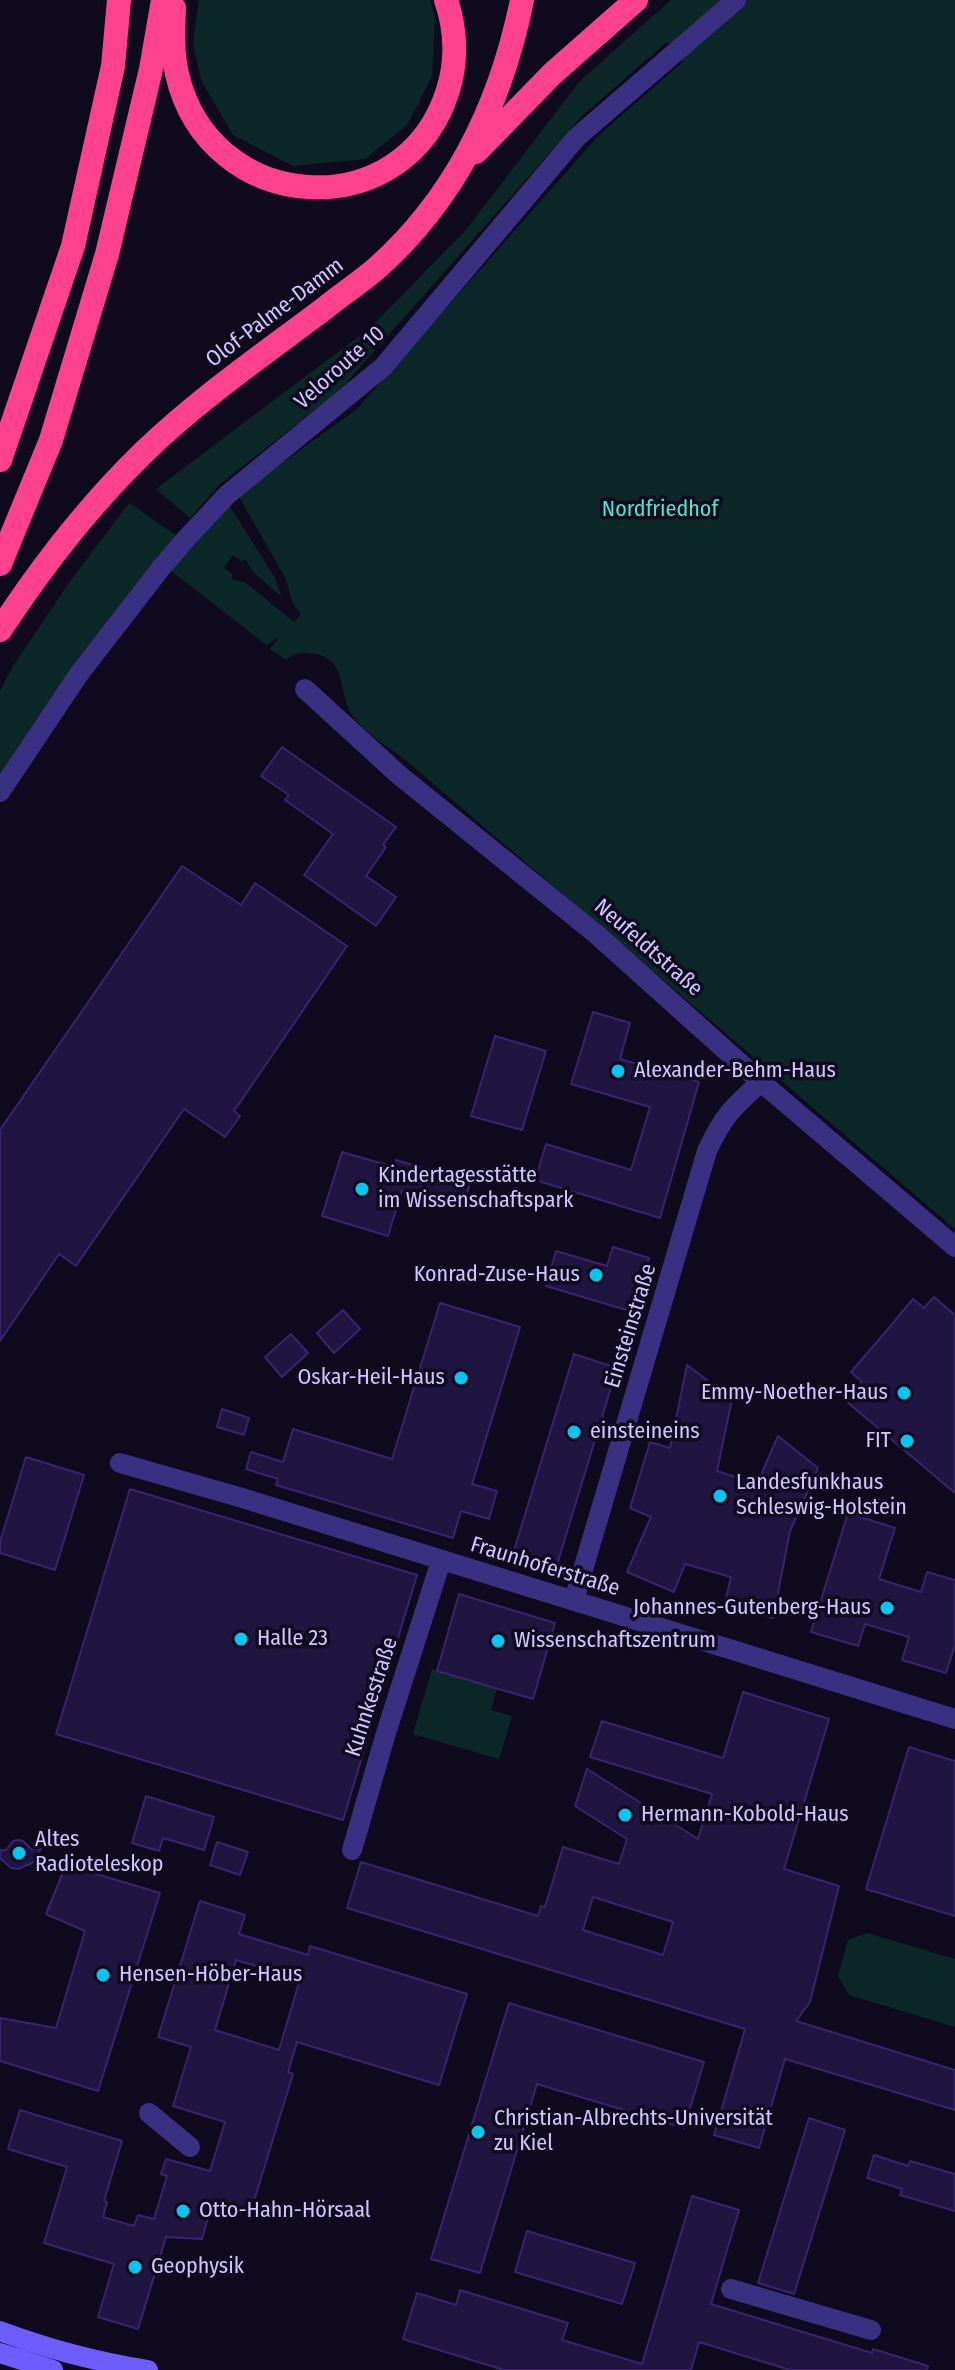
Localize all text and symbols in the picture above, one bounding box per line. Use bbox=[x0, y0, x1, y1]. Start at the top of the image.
street label: Olof-Palme-Damm bbox=[201, 253, 349, 373]
street label: Veloroute 10 bbox=[290, 321, 390, 415]
park label: Nordfriedhof bbox=[602, 497, 718, 523]
street label: Neufeldtstraße bbox=[588, 894, 708, 1002]
place label: Alexander-Behm-Haus bbox=[634, 1058, 836, 1084]
marker: Alexander-Behm-Haus bbox=[609, 1062, 627, 1080]
place label: Kindertagesstätte im Wissenschaftspark bbox=[378, 1163, 573, 1214]
marker: Kindertagesstätte im Wissenschaftspark bbox=[353, 1180, 371, 1198]
street label: Einsteinstraße bbox=[600, 1261, 662, 1391]
place label: Konrad-Zuse-Haus bbox=[414, 1262, 580, 1288]
marker: Konrad-Zuse-Haus bbox=[587, 1266, 605, 1284]
place label: Oskar-Heil-Haus bbox=[298, 1365, 445, 1391]
marker: Oskar-Heil-Haus bbox=[452, 1369, 470, 1387]
place label: Emmy-Noether-Haus bbox=[701, 1380, 888, 1406]
marker: Emmy-Noether-Haus bbox=[895, 1384, 913, 1402]
place label: einsteineins bbox=[590, 1419, 700, 1445]
marker: einsteineins bbox=[565, 1423, 583, 1441]
place label: FIT bbox=[865, 1428, 891, 1454]
marker: FIT bbox=[898, 1432, 916, 1450]
place label: Landesfunkhaus Schleswig-Holstein bbox=[736, 1470, 907, 1522]
marker: Landesfunkhaus Schleswig-Holstein bbox=[711, 1487, 729, 1505]
street label: Fraunhoferstraße bbox=[467, 1532, 623, 1602]
place label: Johannes-Gutenberg-Haus bbox=[633, 1595, 871, 1621]
marker: Johannes-Gutenberg-Haus bbox=[878, 1599, 896, 1617]
place label: Halle 23 bbox=[257, 1626, 328, 1652]
place label: Wissenschaftszentrum bbox=[514, 1628, 716, 1654]
marker: Halle 23 bbox=[232, 1630, 250, 1648]
marker: Wissenschaftszentrum bbox=[489, 1632, 507, 1650]
street label: Kuhnkestraße bbox=[340, 1634, 404, 1760]
place label: Hermann-Kobold-Haus bbox=[641, 1802, 849, 1828]
marker: Hermann-Kobold-Haus bbox=[616, 1806, 634, 1824]
place label: Altes Radioteleskop bbox=[35, 1827, 163, 1878]
marker: Altes Radioteleskop bbox=[10, 1844, 28, 1862]
place label: Hensen-Höber-Haus bbox=[119, 1962, 302, 1988]
marker: Hensen-Höber-Haus bbox=[94, 1966, 112, 1984]
place label: Christian-Albrechts-Universität zu Kiel bbox=[494, 2106, 773, 2158]
marker: Christian-Albrechts-Universität zu Kiel bbox=[469, 2123, 487, 2141]
place label: Otto-Hahn-Hörsaal bbox=[199, 2198, 371, 2224]
marker: Otto-Hahn-Hörsaal bbox=[174, 2202, 192, 2220]
place label: Geophysik bbox=[151, 2254, 244, 2280]
marker: Geophysik bbox=[126, 2258, 144, 2276]

